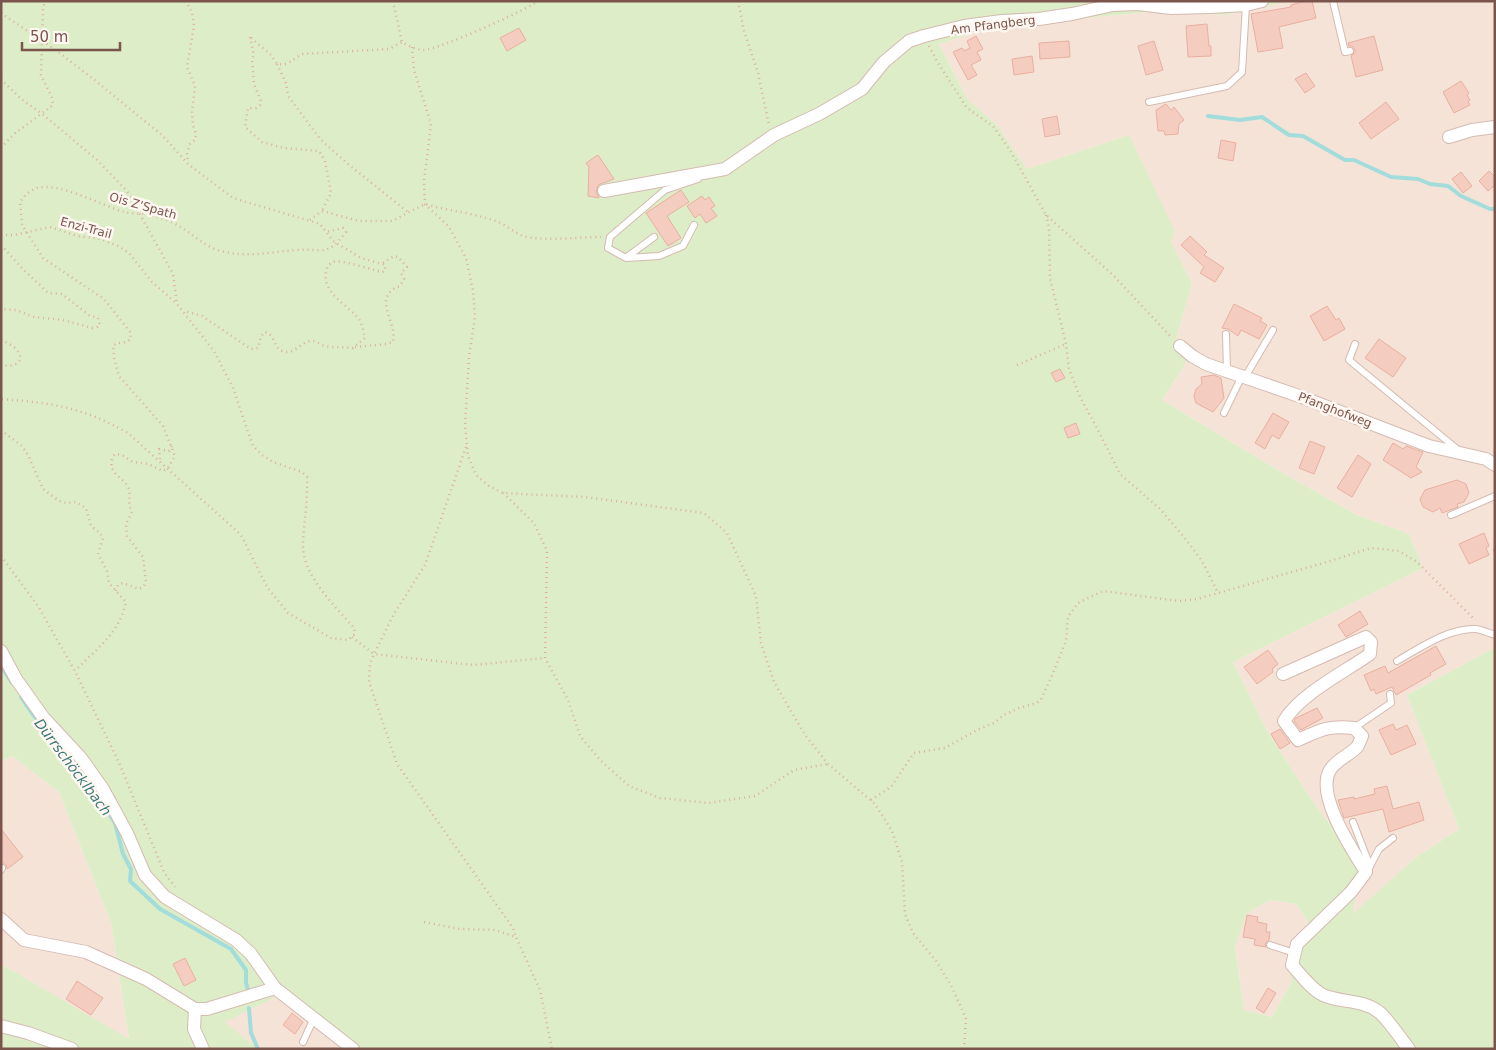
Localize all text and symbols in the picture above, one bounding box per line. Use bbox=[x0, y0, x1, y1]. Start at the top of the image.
street label: Am Pfangberg bbox=[950, 13, 1036, 37]
scale bar bbox=[22, 20, 120, 52]
text: 50 m bbox=[30, 28, 68, 46]
street label: Ois Z'Spath bbox=[108, 190, 178, 222]
street label: Enzi-Trail bbox=[59, 214, 113, 242]
street label: Pfanghofweg bbox=[1296, 390, 1374, 430]
water label: Dürrschöcklbach bbox=[31, 715, 115, 819]

